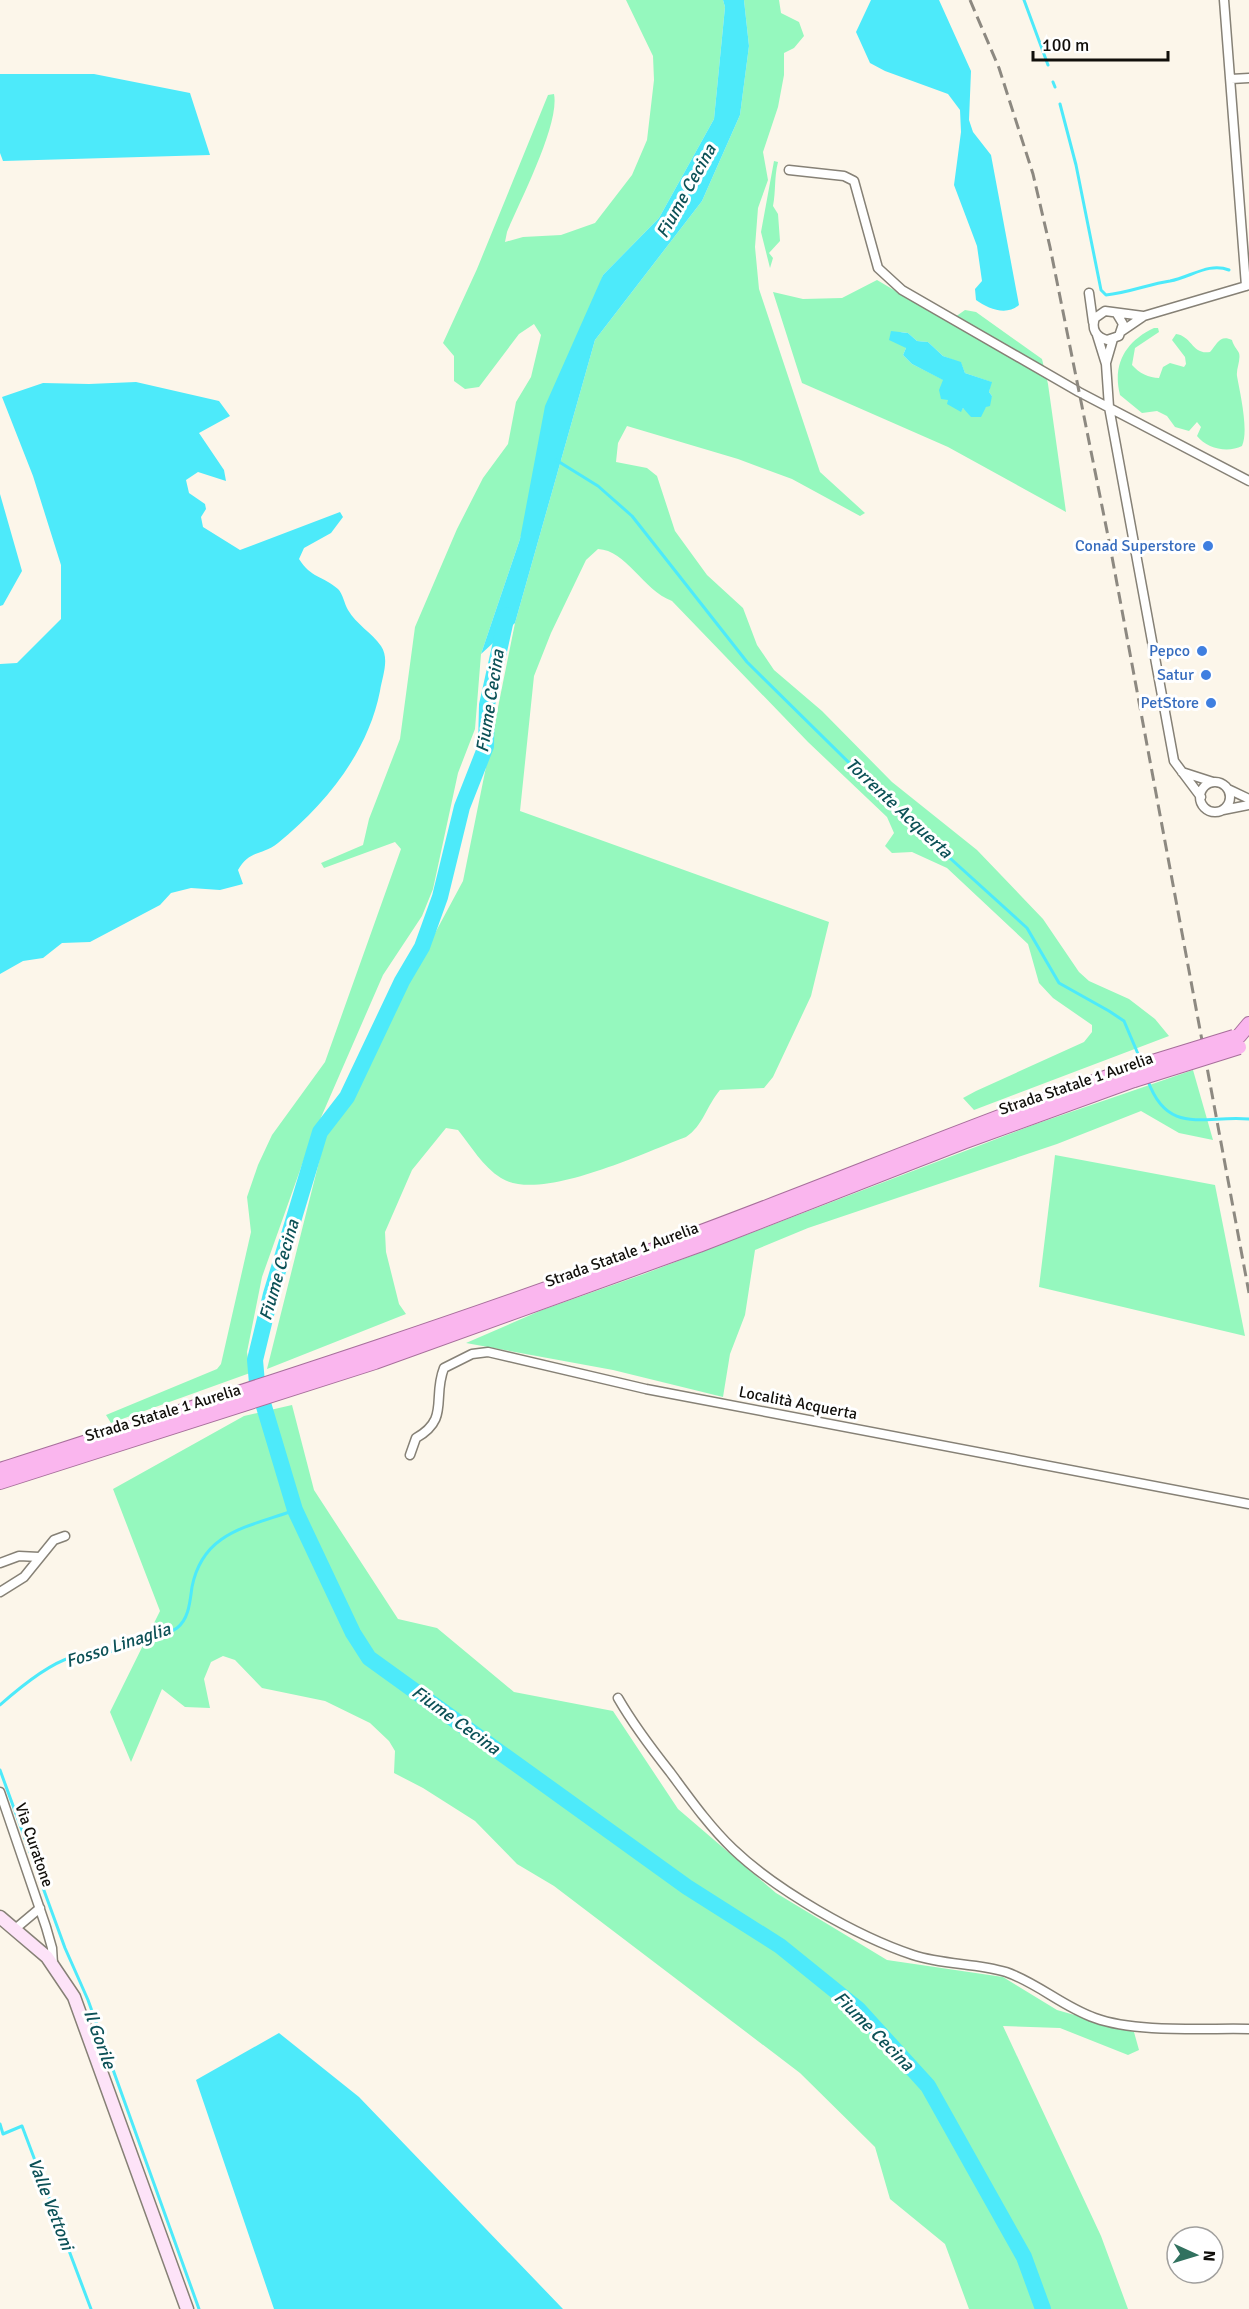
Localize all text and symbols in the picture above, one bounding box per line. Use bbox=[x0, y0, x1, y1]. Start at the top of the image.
scale bar bbox=[1033, 24, 1168, 62]
text: 100 m bbox=[1042, 34, 1089, 56]
water label: Fiume Cecina bbox=[651, 140, 721, 242]
place label: Conad Superstore bbox=[1075, 536, 1196, 556]
marker: Conad Superstore bbox=[1201, 539, 1215, 553]
place label: Pepco bbox=[1149, 641, 1190, 661]
marker: Pepco bbox=[1195, 644, 1209, 658]
water label: Fiume Cecina bbox=[471, 647, 509, 754]
place label: Satur bbox=[1157, 665, 1194, 685]
marker: Satur bbox=[1199, 668, 1213, 682]
place label: PetStore bbox=[1141, 693, 1199, 713]
marker: PetStore bbox=[1204, 696, 1218, 710]
water label: Torrente Acquerta bbox=[841, 753, 957, 864]
street label: Strada Statale 1 Aurelia bbox=[996, 1048, 1156, 1120]
water label: Fiume Cecina bbox=[254, 1216, 304, 1323]
street label: Strada Statale 1 Aurelia bbox=[543, 1218, 701, 1292]
street label: Strada Statale 1 Aurelia bbox=[83, 1380, 243, 1446]
street label: Località Acquerta bbox=[737, 1382, 859, 1424]
water label: Fosso Linaglia bbox=[63, 1617, 174, 1672]
water label: Fiume Cecina bbox=[408, 1681, 505, 1760]
street label: Via Curatone bbox=[10, 1800, 58, 1890]
water label: Fiume Cecina bbox=[830, 1987, 919, 2076]
water label: Il Gorile bbox=[79, 2006, 121, 2073]
water label: Valle Vettoni bbox=[23, 2155, 79, 2255]
north arrow bbox=[1165, 2225, 1225, 2285]
text: N bbox=[1199, 2250, 1219, 2262]

